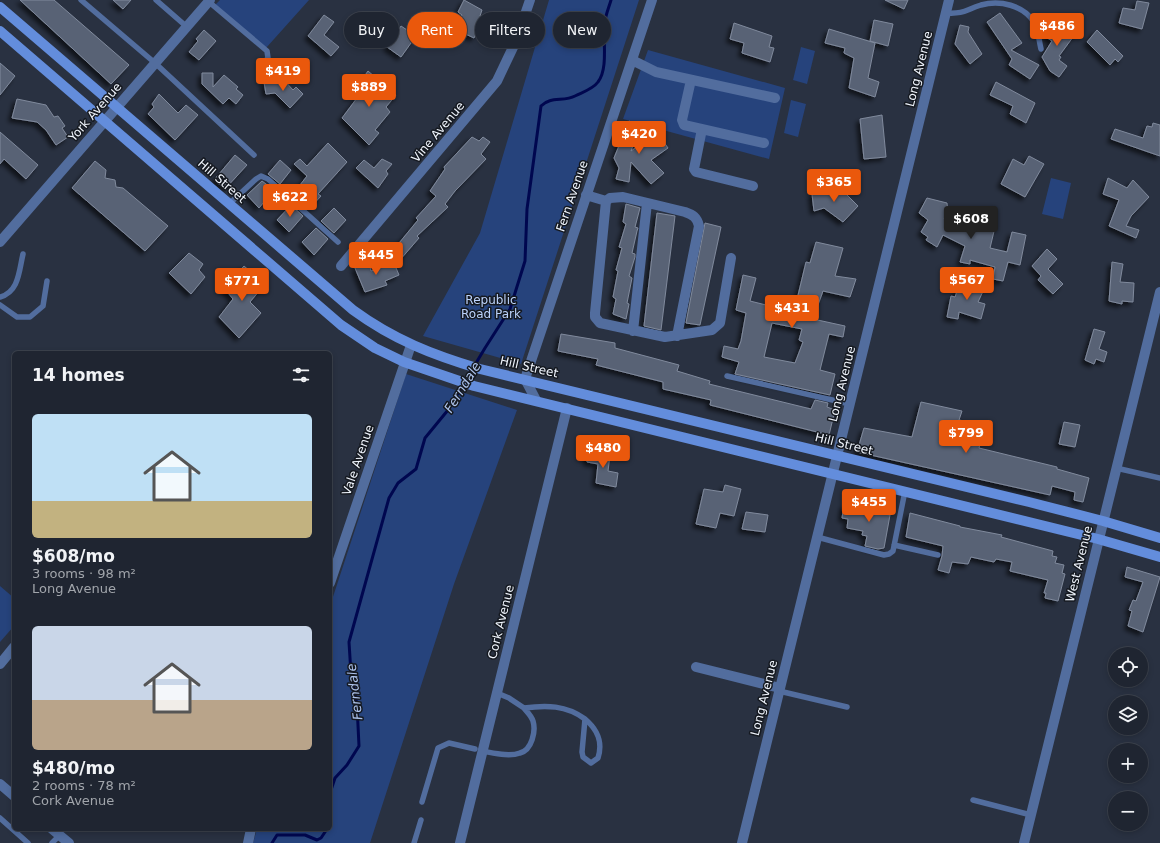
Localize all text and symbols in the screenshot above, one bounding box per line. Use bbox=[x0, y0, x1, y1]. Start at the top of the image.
chip: Buy bbox=[344, 12, 399, 48]
chip: Rent bbox=[407, 12, 467, 48]
chip: Filters bbox=[475, 12, 545, 48]
chip: New bbox=[553, 12, 611, 48]
pin: $486 bbox=[1033, 13, 1081, 47]
text: $486 bbox=[1039, 18, 1075, 33]
street label: Long Avenue bbox=[903, 30, 935, 108]
pin: $419 bbox=[259, 58, 307, 92]
text: $419 bbox=[265, 63, 301, 78]
pin: $889 bbox=[345, 74, 393, 108]
text: $889 bbox=[351, 79, 387, 94]
street label: York Avenue bbox=[65, 80, 124, 145]
street label: Vine Avenue bbox=[409, 99, 467, 165]
pin: $420 bbox=[615, 121, 663, 155]
text: $420 bbox=[621, 126, 657, 141]
street label: Hill Street bbox=[195, 156, 249, 206]
street label: Fern Avenue bbox=[553, 159, 591, 233]
pin: $365 bbox=[810, 169, 858, 203]
text: $365 bbox=[816, 174, 852, 189]
pin: $622 bbox=[266, 184, 314, 218]
text: $622 bbox=[272, 189, 308, 204]
pin: $608 bbox=[947, 206, 995, 240]
text: $608 bbox=[953, 211, 989, 226]
pin: $445 bbox=[352, 242, 400, 276]
text: $445 bbox=[358, 247, 394, 262]
pin: $567 bbox=[943, 267, 991, 301]
pin: $771 bbox=[218, 268, 266, 302]
text: $567 bbox=[949, 272, 985, 287]
text: $771 bbox=[224, 273, 260, 288]
park label: Republic Road Park bbox=[461, 293, 521, 321]
pin: $431 bbox=[768, 295, 816, 329]
text: $431 bbox=[774, 300, 810, 315]
street label: Long Avenue bbox=[826, 345, 858, 423]
street label: Hill Street bbox=[499, 354, 560, 381]
water label: Ferndale bbox=[441, 359, 484, 415]
icon: filters bbox=[290, 364, 312, 386]
text: 14 homes bbox=[32, 365, 125, 385]
pin: $799 bbox=[942, 420, 990, 454]
street label: Vale Avenue bbox=[339, 423, 377, 497]
text: $799 bbox=[948, 425, 984, 440]
street label: Hill Street bbox=[814, 430, 875, 458]
pin: $480 bbox=[579, 435, 627, 469]
icon: home bbox=[136, 440, 208, 512]
text: $480 bbox=[585, 440, 621, 455]
pin: $455 bbox=[845, 489, 893, 523]
text: $455 bbox=[851, 494, 887, 509]
street label: West Avenue bbox=[1063, 525, 1095, 603]
text: $608/mo bbox=[32, 546, 115, 566]
text: 3 rooms · 98 m² bbox=[32, 566, 136, 581]
text: Long Avenue bbox=[32, 581, 116, 596]
street label: Cork Avenue bbox=[485, 583, 517, 661]
map controls bbox=[1108, 647, 1148, 831]
button: locate bbox=[1108, 647, 1148, 687]
icon: home bbox=[136, 652, 208, 724]
street label: Long Avenue bbox=[748, 659, 780, 737]
water label: Ferndale bbox=[344, 663, 365, 721]
button: layers bbox=[1108, 695, 1148, 735]
button: + bbox=[1108, 743, 1148, 783]
text: $480/mo bbox=[32, 758, 115, 778]
text: 2 rooms · 78 m² bbox=[32, 778, 136, 793]
button: − bbox=[1108, 791, 1148, 831]
text: Cork Avenue bbox=[32, 793, 114, 808]

